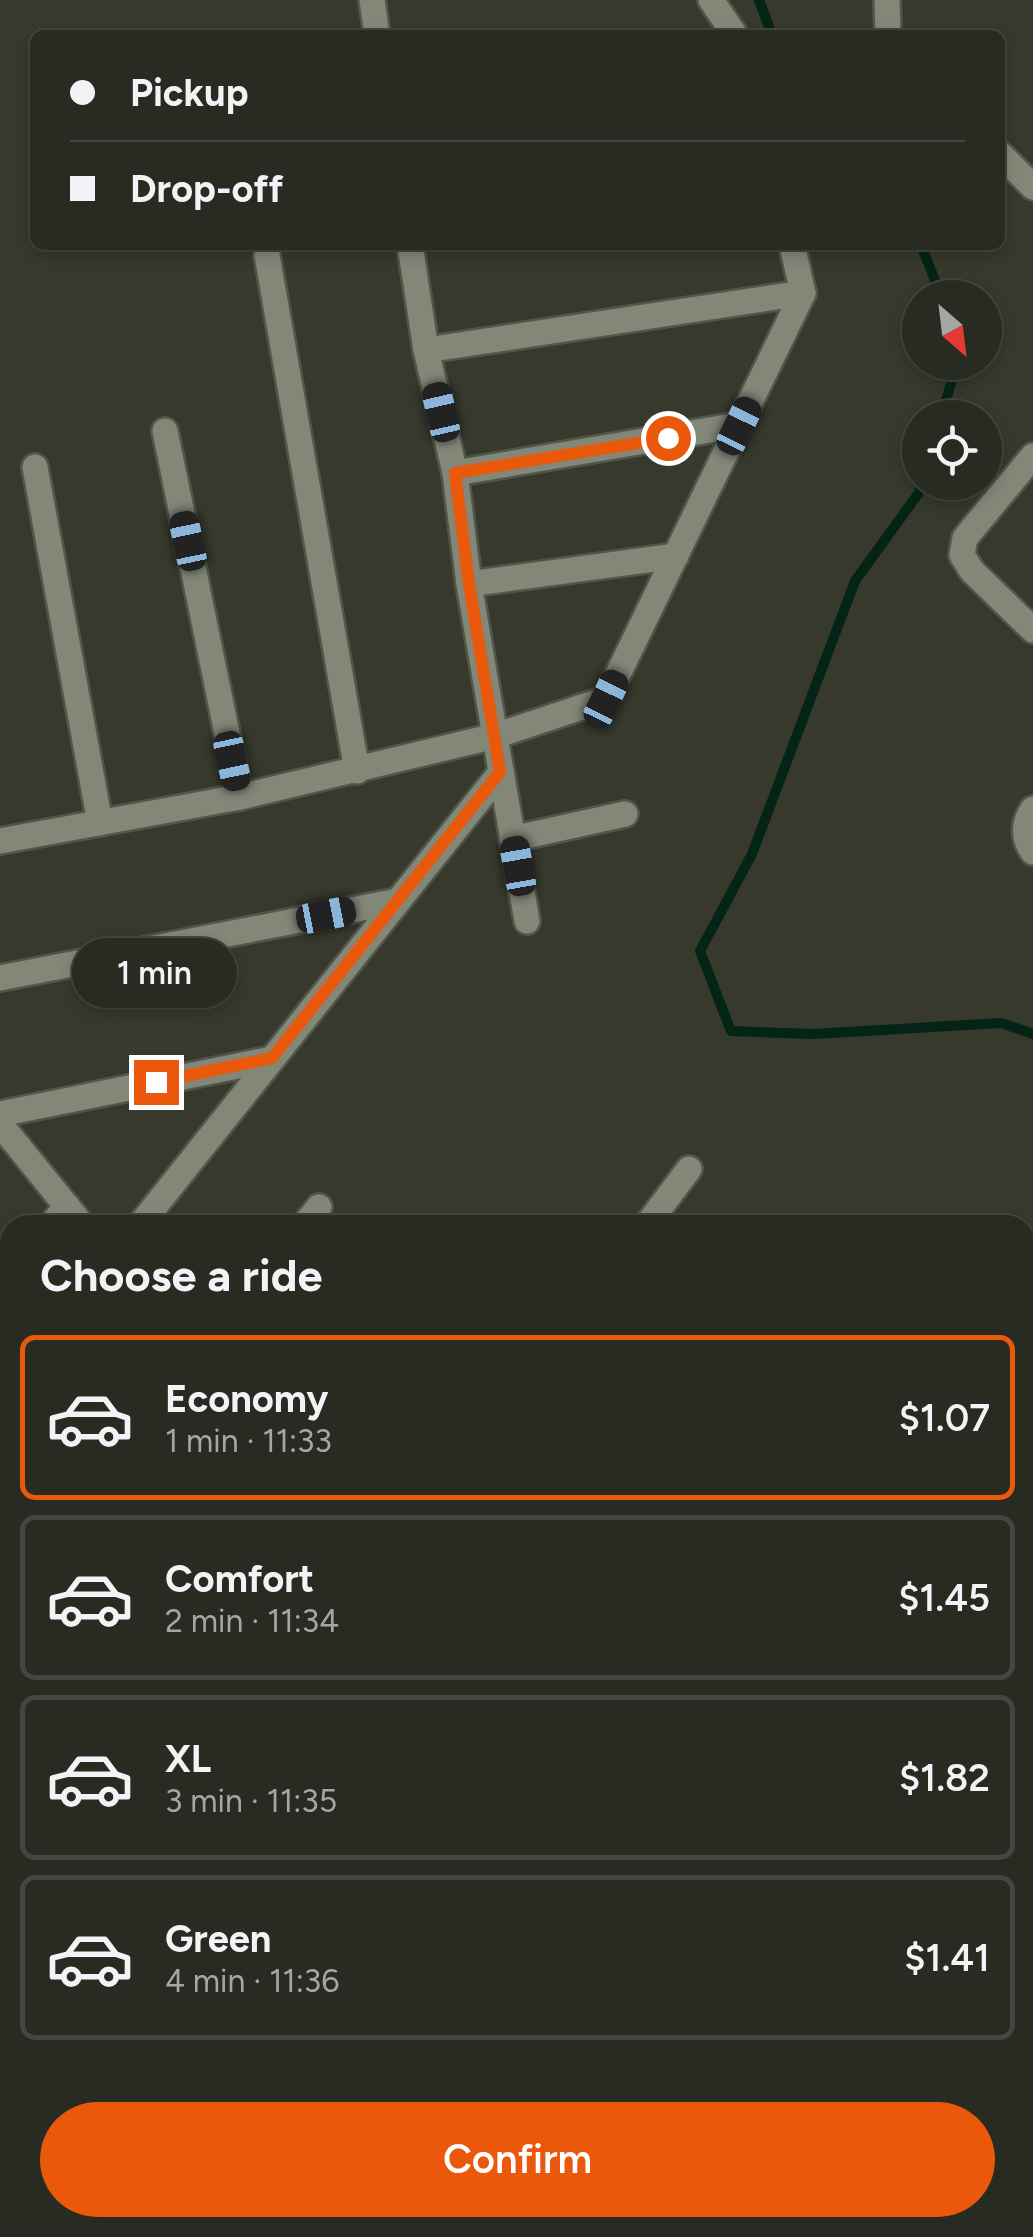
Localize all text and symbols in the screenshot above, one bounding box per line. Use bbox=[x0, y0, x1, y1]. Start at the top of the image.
text: Pickup bbox=[130, 70, 248, 116]
text: Drop-off bbox=[130, 166, 283, 212]
north arrow bbox=[902, 280, 1002, 380]
map controls bbox=[902, 280, 1002, 500]
car bbox=[420, 379, 462, 445]
car bbox=[712, 392, 766, 460]
button: locate bbox=[902, 400, 1002, 500]
route start bbox=[646, 416, 691, 461]
car bbox=[167, 509, 209, 573]
car bbox=[579, 665, 633, 733]
car bbox=[211, 729, 253, 793]
car bbox=[498, 834, 538, 898]
car bbox=[294, 895, 358, 935]
callout: 1 min bbox=[74, 937, 238, 1007]
text: 1 min bbox=[117, 954, 192, 992]
route end bbox=[134, 1060, 179, 1105]
text: Choose a ride bbox=[40, 1248, 322, 1302]
icon: car bbox=[45, 1373, 135, 1463]
text: Economy bbox=[165, 1376, 328, 1422]
text: $1.07 bbox=[899, 1395, 990, 1441]
text: 1 min · 11:33 bbox=[165, 1422, 332, 1460]
icon: car bbox=[45, 1553, 135, 1643]
text: Comfort bbox=[165, 1556, 314, 1602]
text: $1.45 bbox=[898, 1575, 990, 1621]
text: 2 min · 11:34 bbox=[165, 1602, 339, 1640]
icon: car bbox=[45, 1733, 135, 1823]
text: XL bbox=[165, 1736, 211, 1782]
text: $1.82 bbox=[899, 1755, 990, 1801]
text: 3 min · 11:35 bbox=[165, 1782, 337, 1820]
icon: car bbox=[45, 1913, 135, 2003]
text: Green bbox=[165, 1916, 271, 1962]
text: $1.41 bbox=[904, 1935, 990, 1981]
text: 4 min · 11:36 bbox=[165, 1962, 339, 2000]
button: Confirm bbox=[40, 2102, 995, 2217]

